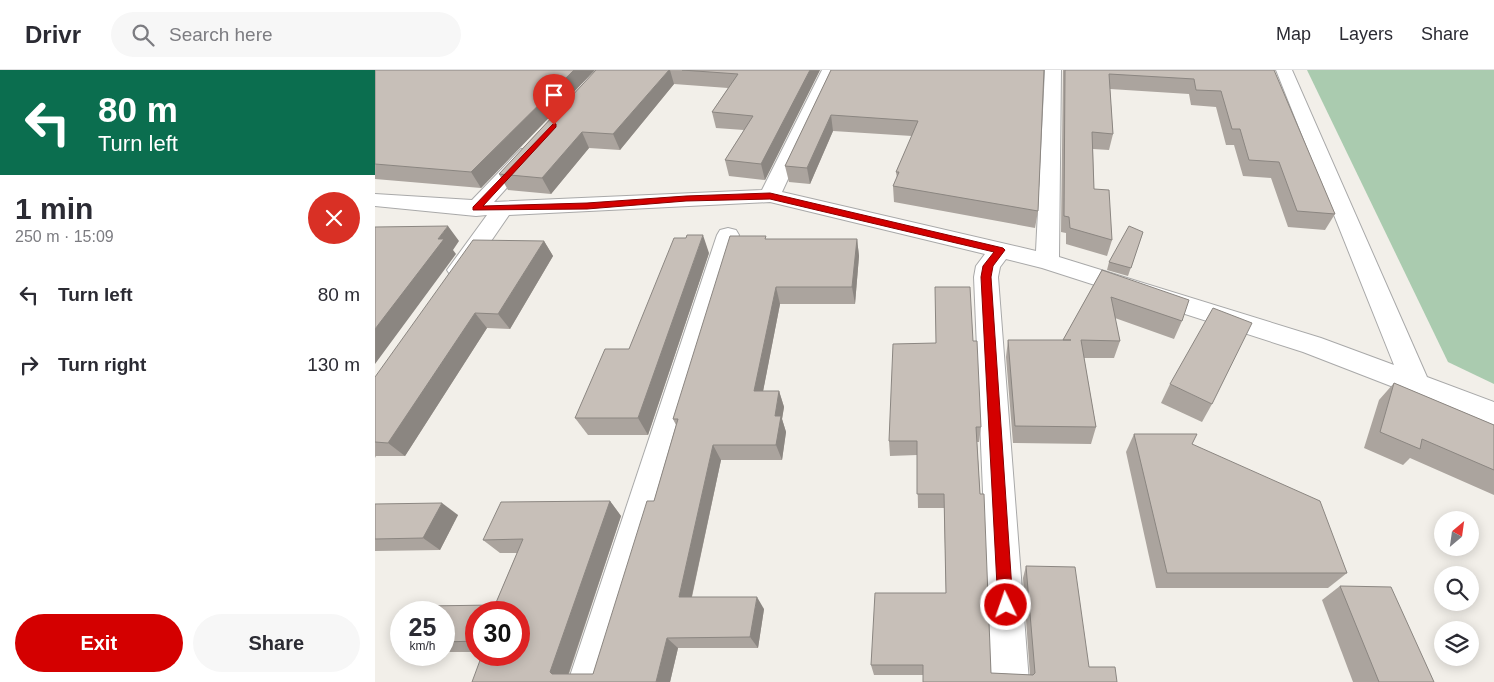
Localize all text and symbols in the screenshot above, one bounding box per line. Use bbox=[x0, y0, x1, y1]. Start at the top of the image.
search box bbox=[111, 12, 461, 57]
text: Drivr bbox=[25, 21, 81, 48]
icon: search bbox=[129, 21, 157, 49]
text: Search here bbox=[169, 24, 273, 45]
text: Map bbox=[1276, 24, 1311, 44]
text: Layers bbox=[1339, 24, 1393, 44]
text: Share bbox=[1421, 24, 1469, 44]
pin bbox=[533, 74, 575, 125]
icon: arrive bbox=[540, 81, 568, 109]
icon: left bbox=[15, 90, 80, 155]
text: 80 m bbox=[98, 90, 178, 129]
text: Turn left bbox=[98, 131, 178, 156]
text: 1 min bbox=[15, 192, 93, 225]
button: close bbox=[308, 192, 360, 244]
text: 250 m · 15:09 bbox=[15, 228, 114, 245]
icon: left bbox=[15, 281, 43, 309]
text: Turn left bbox=[58, 284, 133, 305]
text: 80 m bbox=[318, 284, 360, 305]
icon: right bbox=[15, 351, 43, 379]
text: Turn right bbox=[58, 354, 146, 375]
text: 130 m bbox=[307, 354, 360, 375]
north arrow bbox=[1434, 511, 1479, 556]
map controls bbox=[1434, 511, 1479, 666]
button: search bbox=[1434, 566, 1479, 611]
position arrow bbox=[979, 578, 1031, 630]
speed limit sign: 30 bbox=[465, 601, 530, 666]
text: 25 bbox=[409, 613, 436, 641]
button: Exit bbox=[15, 614, 183, 672]
button: Share bbox=[193, 614, 360, 672]
button: layers bbox=[1434, 621, 1479, 666]
text: km/h bbox=[409, 639, 436, 653]

